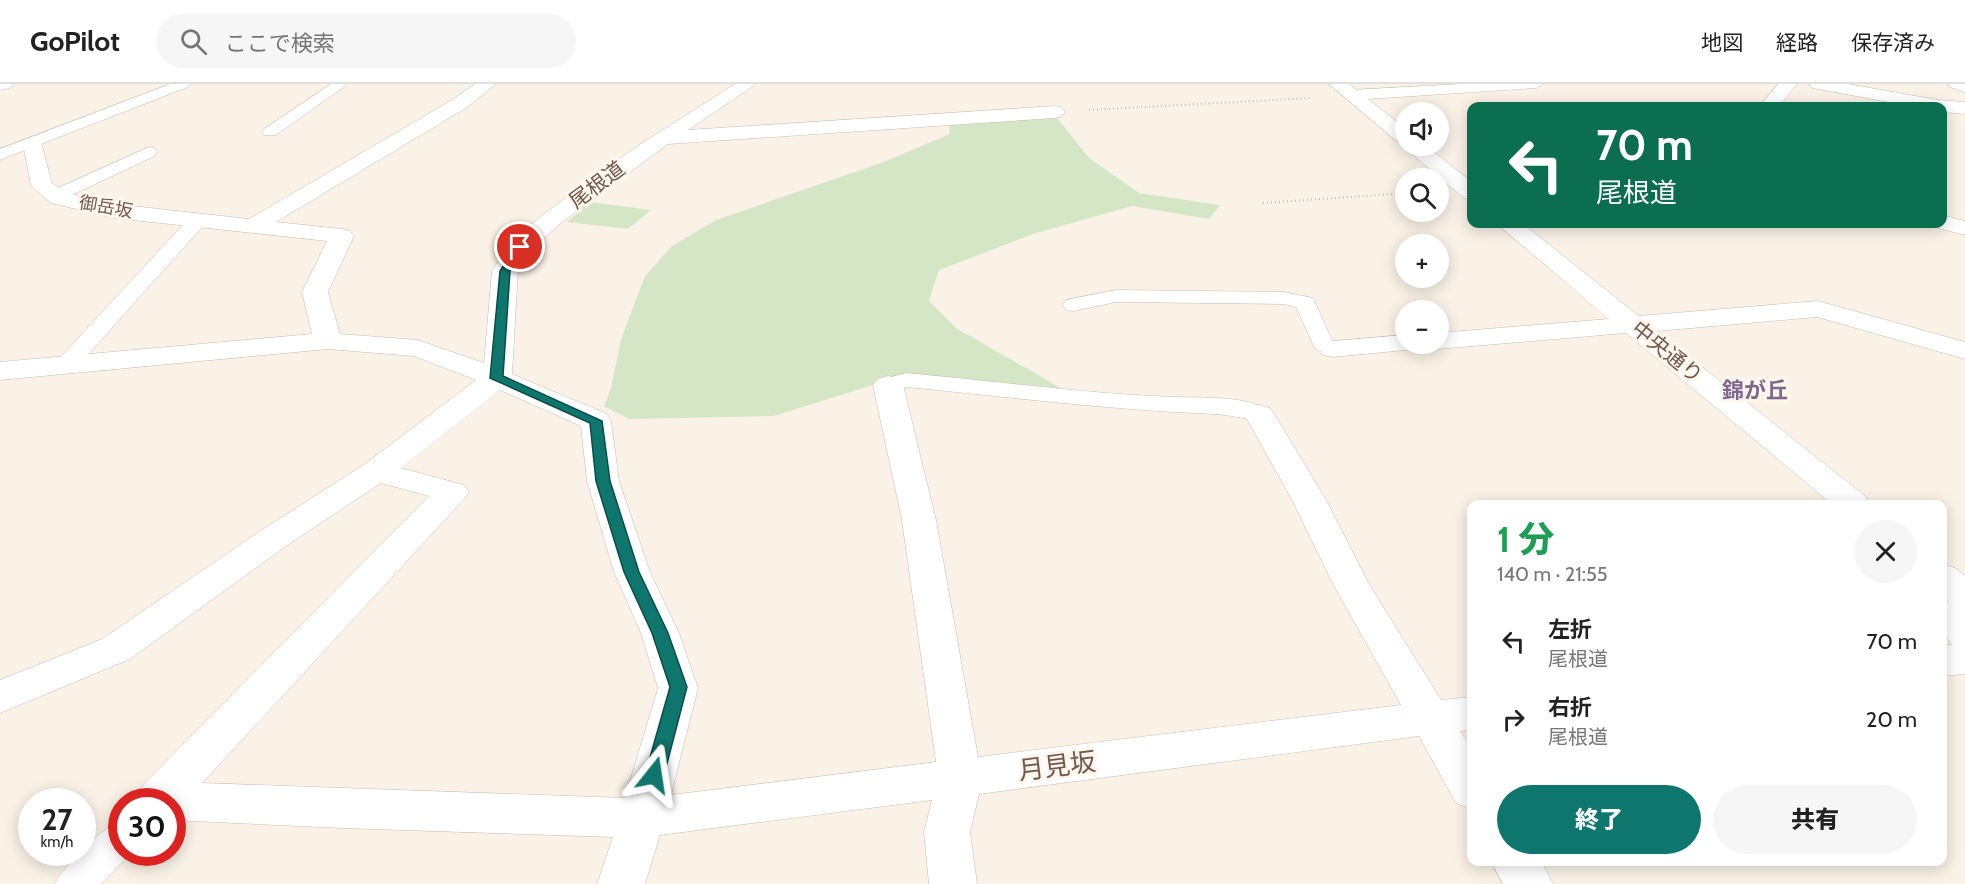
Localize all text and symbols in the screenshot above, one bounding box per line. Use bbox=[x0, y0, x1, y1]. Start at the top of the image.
search box bbox=[156, 14, 576, 68]
text: GoPilot bbox=[30, 24, 120, 58]
icon: search bbox=[177, 25, 210, 58]
text: ここで検索 bbox=[225, 30, 335, 57]
text: 地図 bbox=[1701, 30, 1743, 55]
text: 経路 bbox=[1776, 30, 1818, 55]
text: 保存済み bbox=[1851, 30, 1935, 55]
map controls bbox=[1395, 102, 1449, 354]
button: sound bbox=[1395, 102, 1449, 156]
text: 70 m bbox=[1596, 119, 1693, 171]
icon: left bbox=[1497, 126, 1575, 204]
street label: 尾根道 bbox=[564, 156, 629, 214]
button: search bbox=[1395, 168, 1449, 222]
text: 尾根道 bbox=[1596, 176, 1677, 209]
street label: 御岳坂 bbox=[78, 191, 134, 223]
pin bbox=[494, 221, 545, 272]
icon: arrive bbox=[503, 230, 536, 263]
button: + bbox=[1395, 234, 1449, 288]
button: − bbox=[1395, 300, 1449, 354]
street label: 中央通り bbox=[1627, 315, 1708, 388]
district label: 錦が丘 bbox=[1722, 377, 1788, 404]
text: 1 分 bbox=[1497, 517, 1554, 561]
button: close bbox=[1854, 520, 1917, 583]
text: 140 m · 21:55 bbox=[1497, 562, 1608, 586]
text: 左折 bbox=[1548, 616, 1592, 643]
icon: left bbox=[1497, 625, 1530, 658]
text: 70 m bbox=[1867, 628, 1917, 655]
text: 尾根道 bbox=[1548, 647, 1608, 671]
text: 右折 bbox=[1548, 694, 1592, 721]
icon: right bbox=[1497, 703, 1530, 736]
text: 20 m bbox=[1866, 706, 1917, 733]
text: 尾根道 bbox=[1548, 725, 1608, 749]
position arrow bbox=[622, 743, 686, 807]
street label: 月見坂 bbox=[1016, 745, 1098, 787]
button: 終了 bbox=[1497, 785, 1701, 854]
button: 共有 bbox=[1713, 785, 1917, 854]
speed limit sign: 30 bbox=[108, 788, 186, 866]
text: 27 bbox=[41, 801, 73, 838]
text: km/h bbox=[41, 833, 73, 851]

